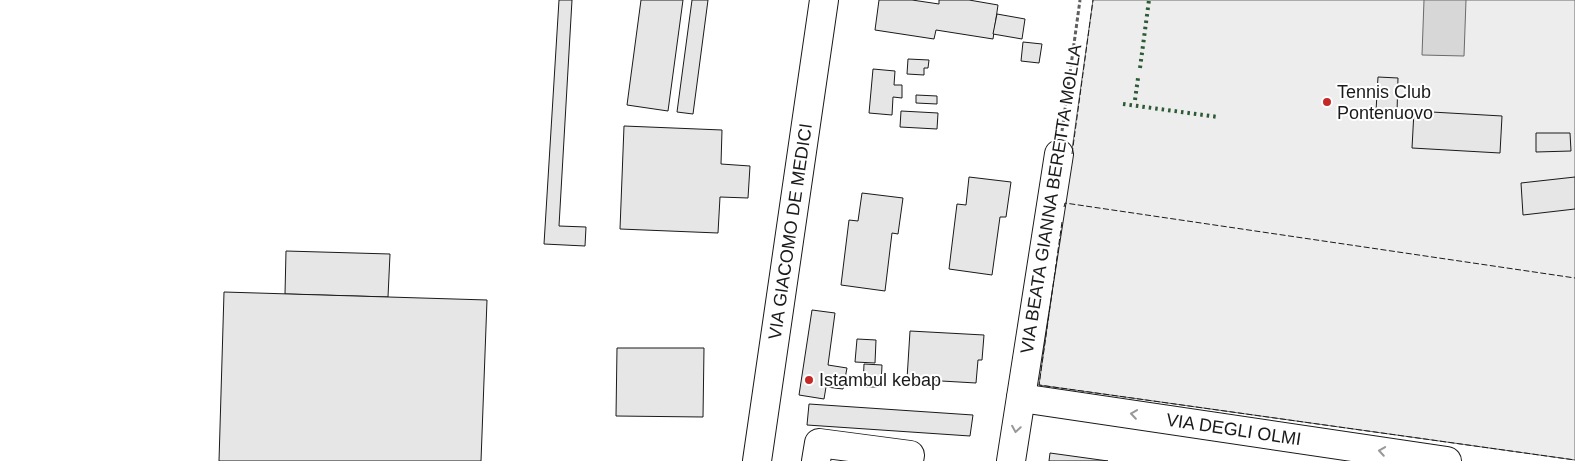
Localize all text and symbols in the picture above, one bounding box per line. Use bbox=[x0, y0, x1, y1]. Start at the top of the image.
street label: VIA BEATA GIANNA BERETTA MOLLA bbox=[1017, 43, 1085, 355]
place label: Tennis Club Pontenuovo bbox=[1337, 82, 1433, 123]
marker: Tennis Club Pontenuovo bbox=[1321, 96, 1333, 108]
street label: VIA GIACOMO DE MEDICI bbox=[765, 122, 816, 341]
place label: Istambul kebap bbox=[819, 370, 941, 390]
marker: Istambul kebap bbox=[803, 374, 815, 386]
one-way arrow bbox=[1130, 409, 1138, 420]
street label: VIA DEGLI OLMI bbox=[1165, 410, 1303, 449]
one-way arrow bbox=[1011, 426, 1022, 434]
one-way arrow bbox=[1377, 446, 1385, 457]

